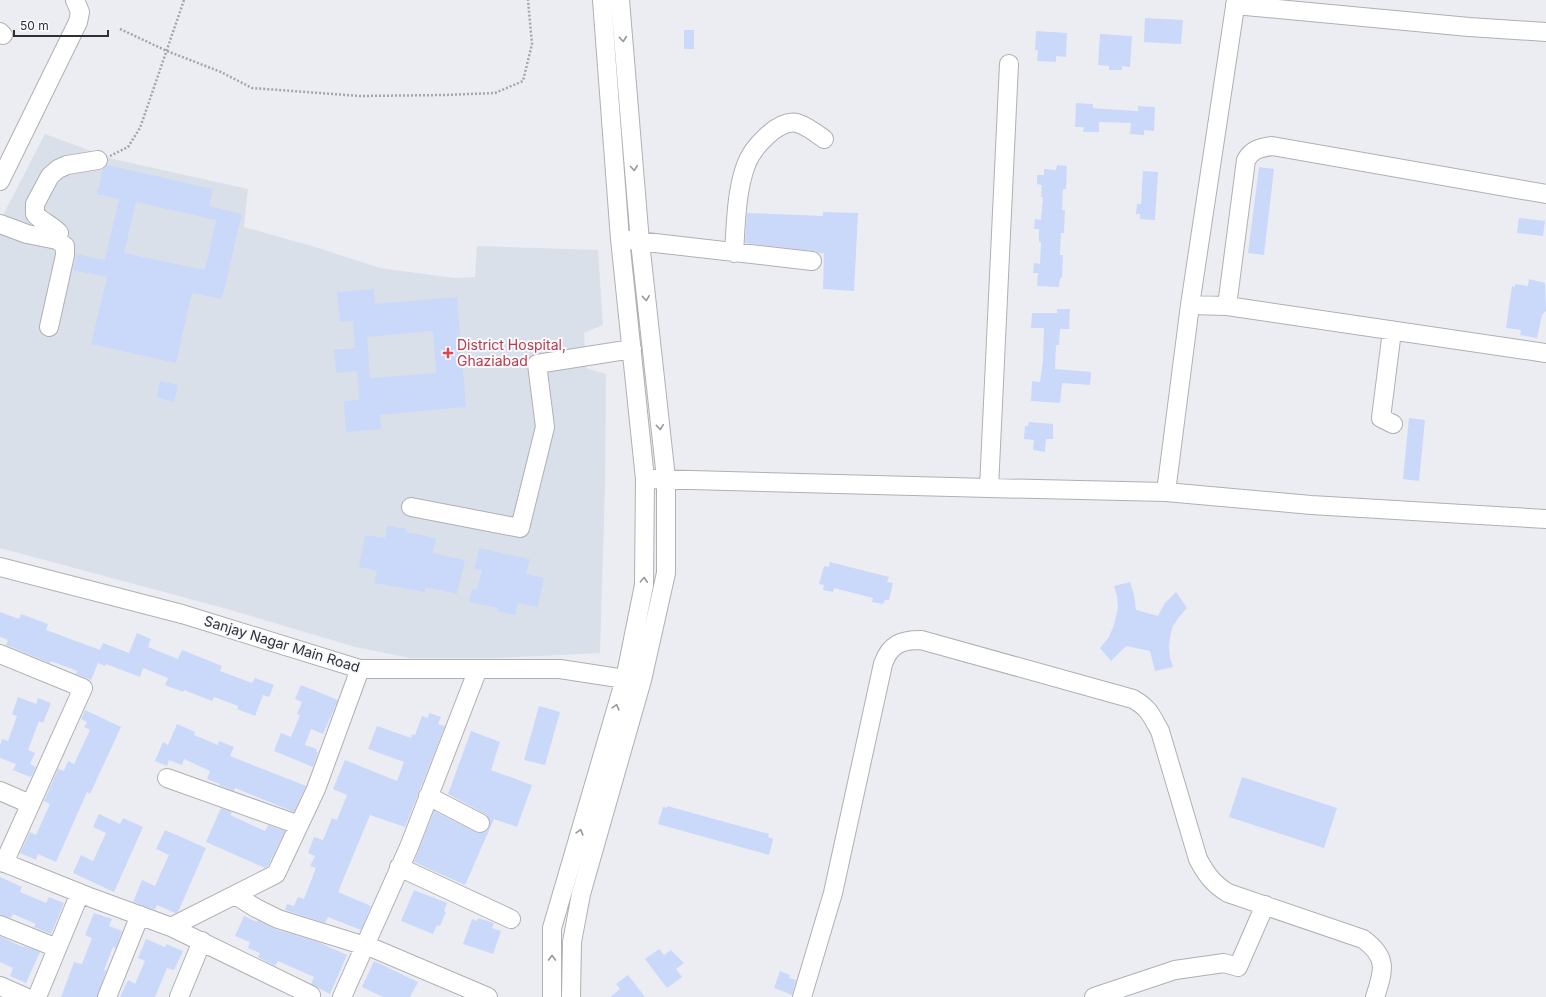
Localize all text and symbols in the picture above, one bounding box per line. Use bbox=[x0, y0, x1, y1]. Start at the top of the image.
scale bar bbox=[14, 12, 108, 38]
text: 50 m bbox=[20, 18, 49, 33]
one-way arrow bbox=[618, 36, 627, 42]
one-way arrow bbox=[629, 165, 638, 171]
one-way arrow bbox=[641, 295, 650, 301]
place label: District Hospital, Ghaziabad bbox=[457, 336, 566, 369]
marker: District Hospital, Ghaziabad bbox=[442, 347, 454, 359]
one-way arrow bbox=[655, 424, 664, 430]
one-way arrow bbox=[639, 577, 648, 583]
street label: Sanjay Nagar Main Road bbox=[202, 612, 362, 675]
one-way arrow bbox=[611, 704, 620, 711]
one-way arrow bbox=[575, 829, 584, 836]
one-way arrow bbox=[548, 955, 556, 961]

